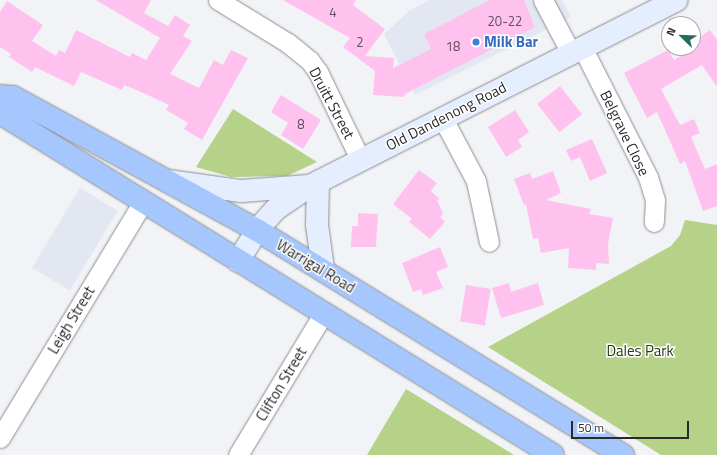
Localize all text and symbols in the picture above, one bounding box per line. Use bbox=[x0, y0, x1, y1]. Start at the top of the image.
house number: 4 bbox=[329, 4, 337, 20]
house number: 20-22 bbox=[488, 13, 522, 29]
north arrow bbox=[661, 16, 701, 56]
text: N bbox=[662, 25, 680, 38]
place label: Milk Bar bbox=[484, 33, 538, 51]
house number: 2 bbox=[356, 34, 364, 50]
marker: Milk Bar bbox=[471, 37, 481, 47]
house number: 18 bbox=[446, 38, 460, 54]
street label: Druitt Street bbox=[306, 64, 358, 142]
street label: Old Dandenong Road bbox=[383, 78, 509, 154]
street label: Belgrave Close bbox=[597, 87, 653, 179]
house number: 8 bbox=[297, 116, 305, 132]
street label: Warrigal Road bbox=[273, 235, 359, 297]
street label: Leigh Street bbox=[44, 283, 98, 357]
park label: Dales Park bbox=[606, 342, 674, 360]
street label: Clifton Street bbox=[252, 344, 310, 424]
scale bar bbox=[573, 413, 691, 439]
text: 50 m bbox=[578, 418, 604, 437]

